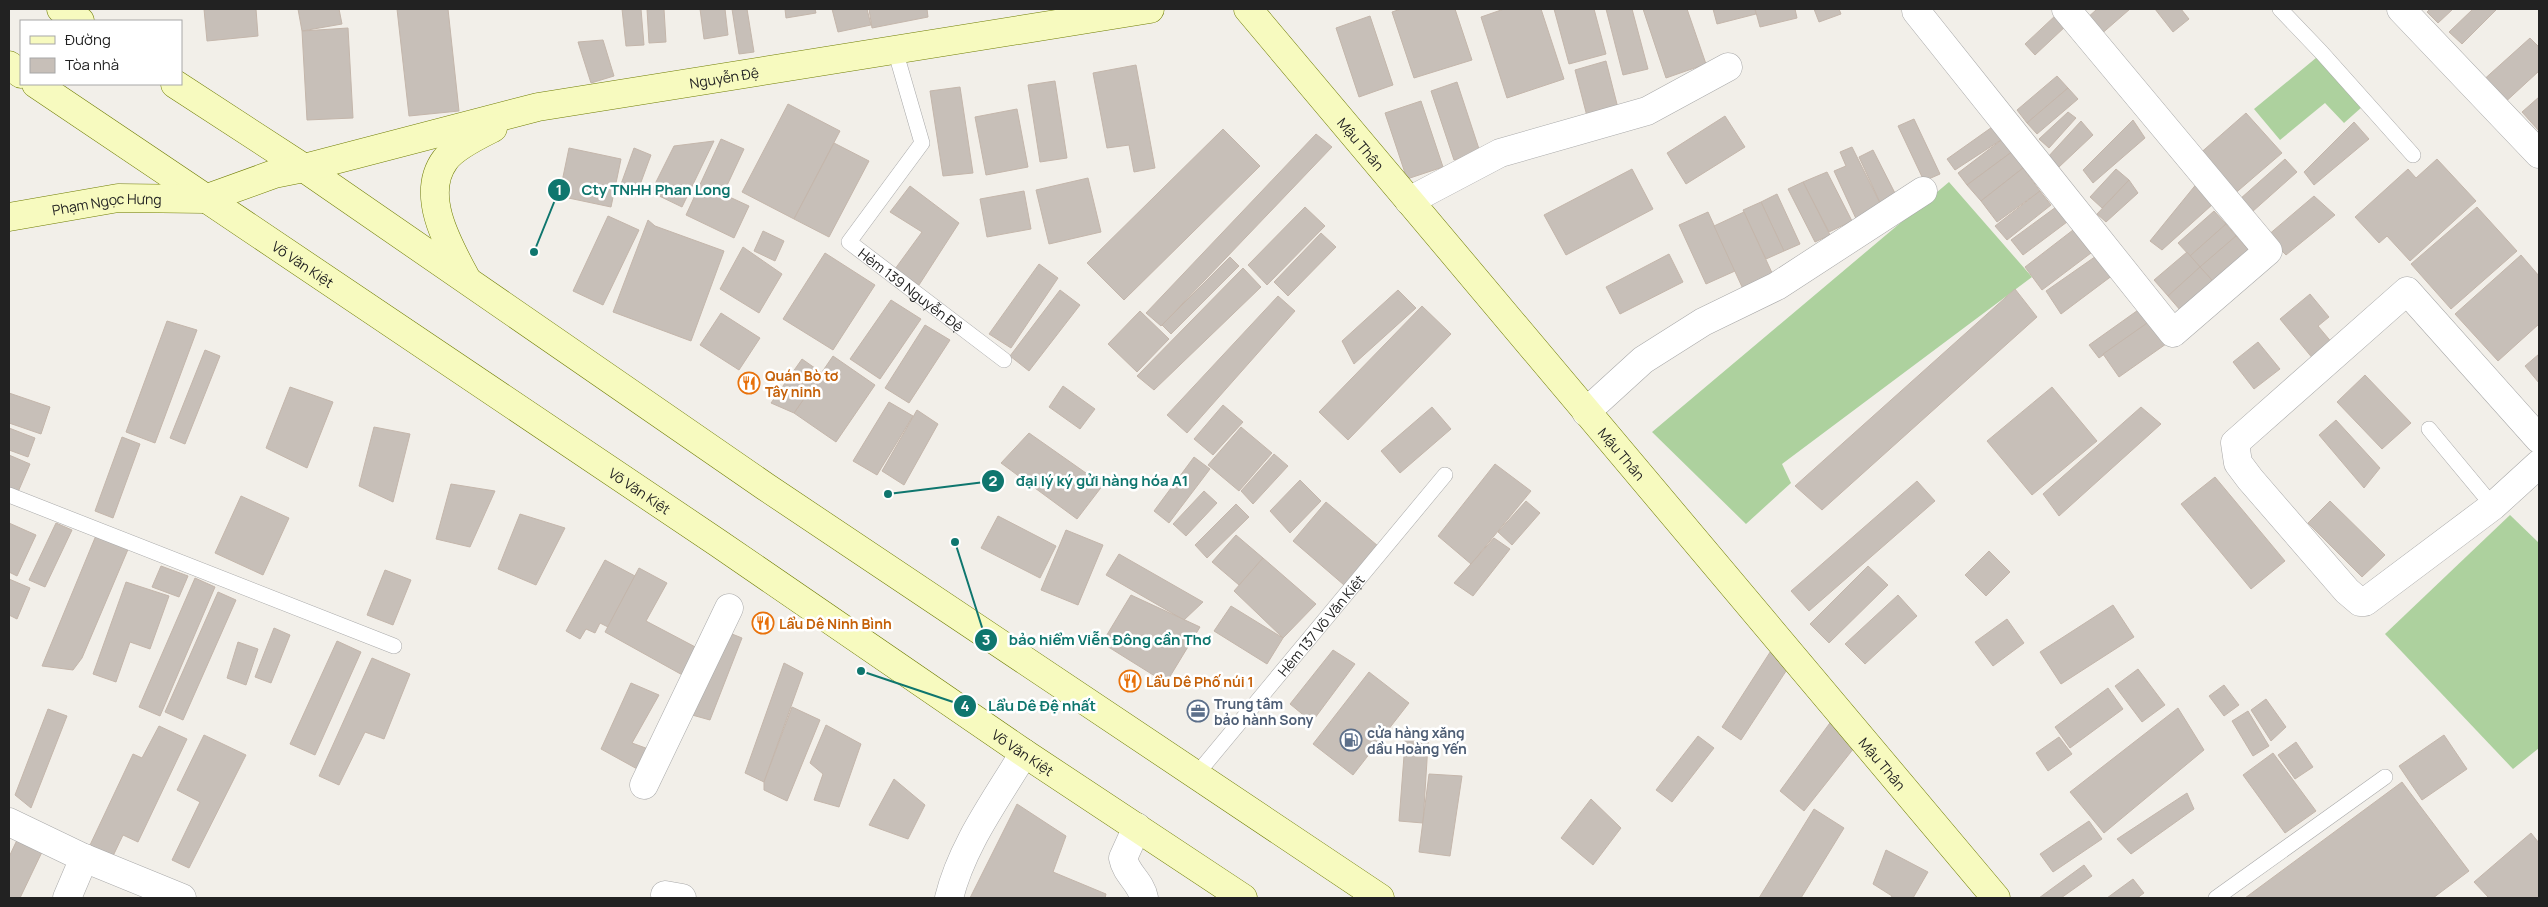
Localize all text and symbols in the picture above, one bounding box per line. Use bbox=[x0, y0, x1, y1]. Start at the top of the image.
legend bbox=[20, 20, 182, 85]
text: Đường bbox=[65, 29, 111, 50]
text: Tòa nhà bbox=[65, 54, 119, 75]
street label: Nguyễn Đệ bbox=[688, 62, 760, 92]
street label: Mậu Thân bbox=[1334, 113, 1389, 174]
callout: Cty TNHH Phan Long bbox=[546, 175, 740, 205]
text: 1 bbox=[556, 179, 562, 200]
text: Cty TNHH Phan Long bbox=[581, 179, 731, 200]
street label: Phạm Ngọc Hưng bbox=[50, 188, 162, 219]
street label: Võ Văn Kiệt bbox=[268, 236, 338, 292]
street label: Hẻm 139 Nguyễn Đệ bbox=[855, 243, 968, 335]
place label: Quán Bò tơ Tây ninh bbox=[765, 366, 839, 401]
restaurant icon: Quán Bò tơ Tây ninh bbox=[737, 371, 761, 395]
street label: Mậu Thân bbox=[1594, 423, 1650, 484]
street label: Võ Văn Kiệt bbox=[605, 463, 675, 518]
callout: đại lý ký gửi hàng hóa A1 bbox=[981, 466, 1198, 496]
text: 2 bbox=[989, 470, 998, 491]
text: đại lý ký gửi hàng hóa A1 bbox=[1016, 470, 1188, 491]
street label: Hẻm 137 Võ Văn Kiệt bbox=[1273, 570, 1368, 680]
restaurant icon: Lẩu Dê Ninh Bình bbox=[751, 611, 775, 635]
place label: Lẩu Dê Ninh Bình bbox=[779, 614, 892, 633]
callout: bảo hiểm Viễn Đông cần Thơ bbox=[974, 625, 1221, 655]
text: 3 bbox=[982, 629, 990, 650]
text: bảo hiểm Viễn Đông cần Thơ bbox=[1009, 629, 1211, 650]
restaurant icon: Lẩu Dê Phố núi 1 bbox=[1118, 669, 1142, 693]
place label: Lẩu Dê Phố núi 1 bbox=[1146, 672, 1254, 691]
callout: Lẩu Dê Đệ nhất bbox=[953, 691, 1106, 721]
place label: Trung tâm bảo hành Sony bbox=[1214, 694, 1314, 729]
text: 4 bbox=[960, 695, 970, 716]
text: Lẩu Dê Đệ nhất bbox=[988, 695, 1096, 716]
office icon: Trung tâm bảo hành Sony bbox=[1186, 699, 1210, 723]
place label: cửa hàng xăng dầu Hoàng Yến bbox=[1367, 723, 1467, 758]
street label: Võ Văn Kiệt bbox=[988, 724, 1058, 780]
fuel station icon: cửa hàng xăng dầu Hoàng Yến bbox=[1339, 728, 1363, 752]
street label: Mậu Thân bbox=[1855, 733, 1911, 794]

